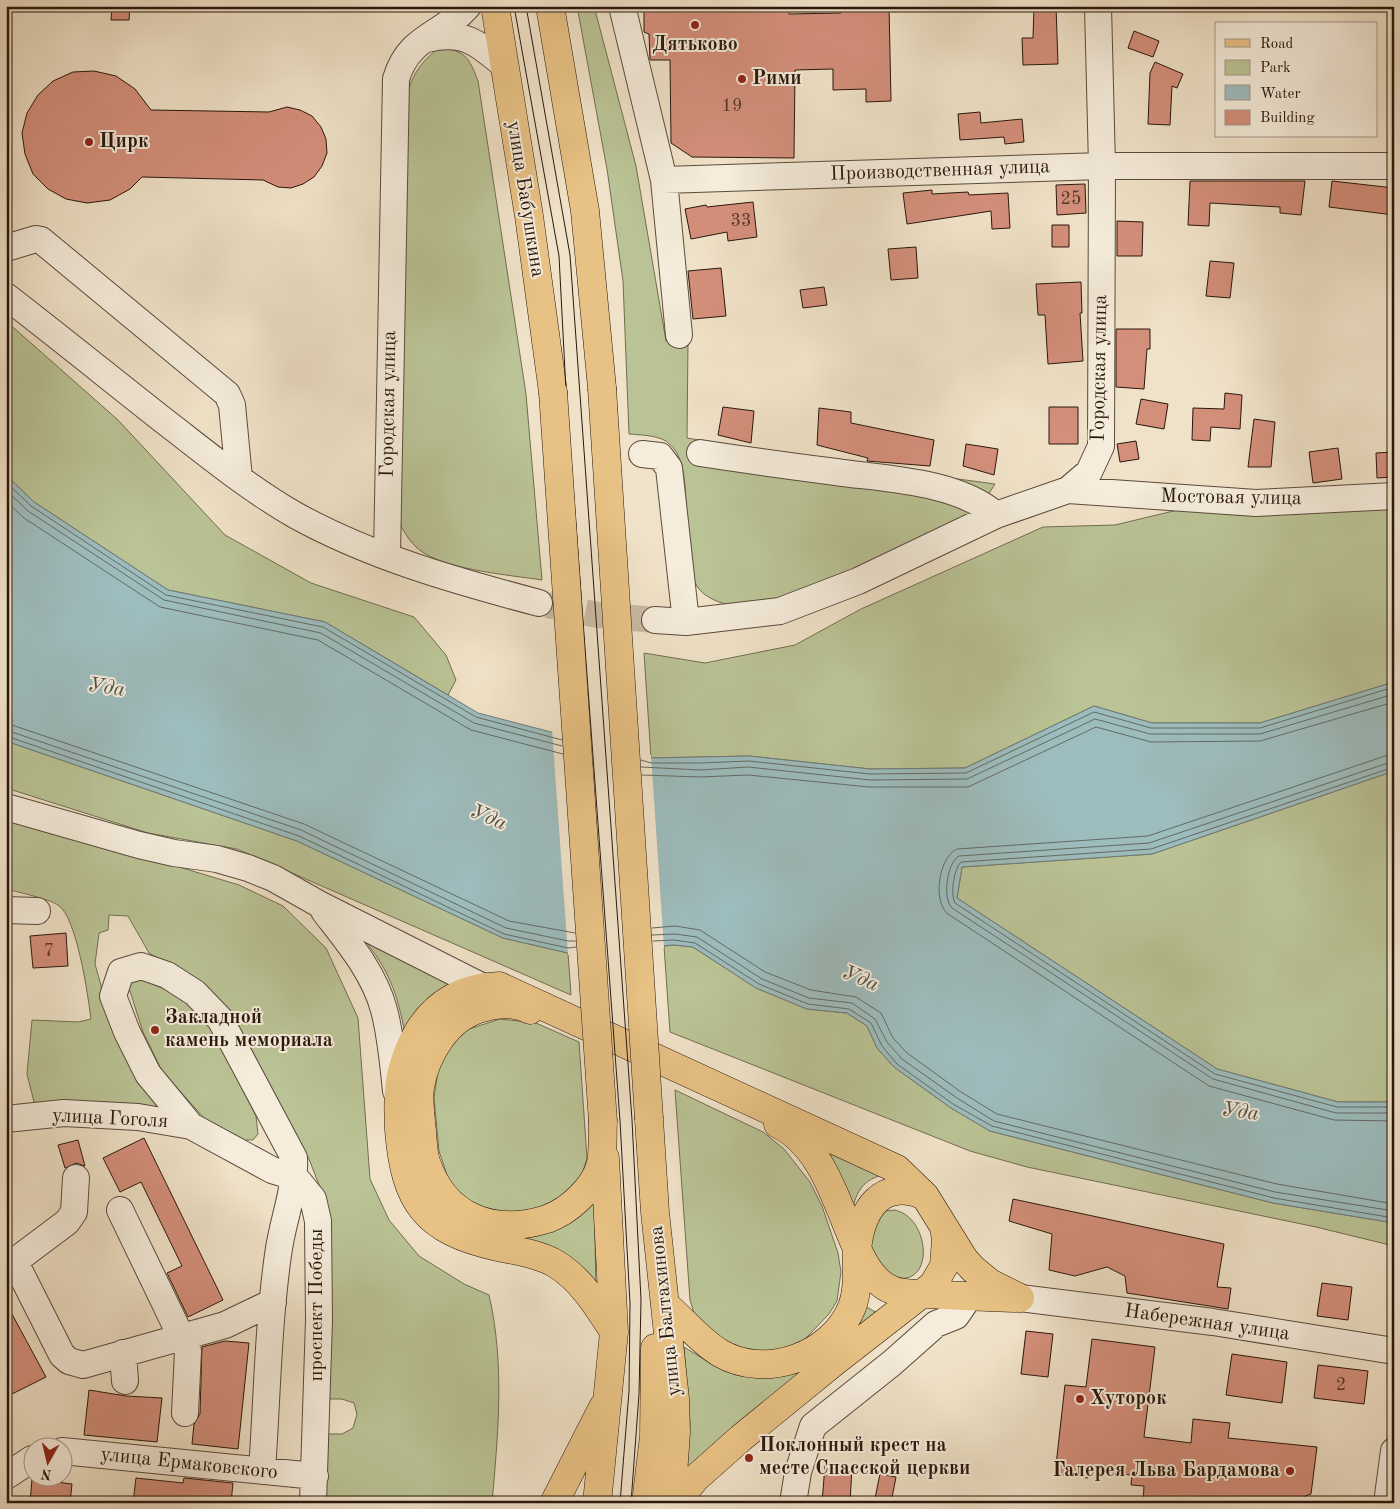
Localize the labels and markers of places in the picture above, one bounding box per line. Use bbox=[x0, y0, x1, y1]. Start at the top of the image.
marker: Дятьково bbox=[689, 19, 701, 31]
place label: Дятьково bbox=[652, 35, 738, 55]
place label: Рими bbox=[752, 69, 802, 89]
marker: Рими bbox=[736, 73, 748, 85]
place label: Цирк bbox=[99, 132, 149, 152]
marker: Цирк bbox=[83, 136, 95, 148]
place label: Закладной камень мемориала bbox=[165, 1008, 333, 1051]
marker: Закладной камень мемориала bbox=[149, 1024, 161, 1036]
place label: Хуторок bbox=[1090, 1389, 1167, 1409]
marker: Хуторок bbox=[1074, 1393, 1086, 1405]
place label: Поклонный крест на месте Спасской церкви bbox=[759, 1436, 970, 1479]
marker: Поклонный крест на месте Спасской церкви bbox=[743, 1452, 755, 1464]
place label: Галерея Льва Бардамова bbox=[1053, 1461, 1280, 1481]
marker: Галерея Льва Бардамова bbox=[1284, 1465, 1296, 1477]

